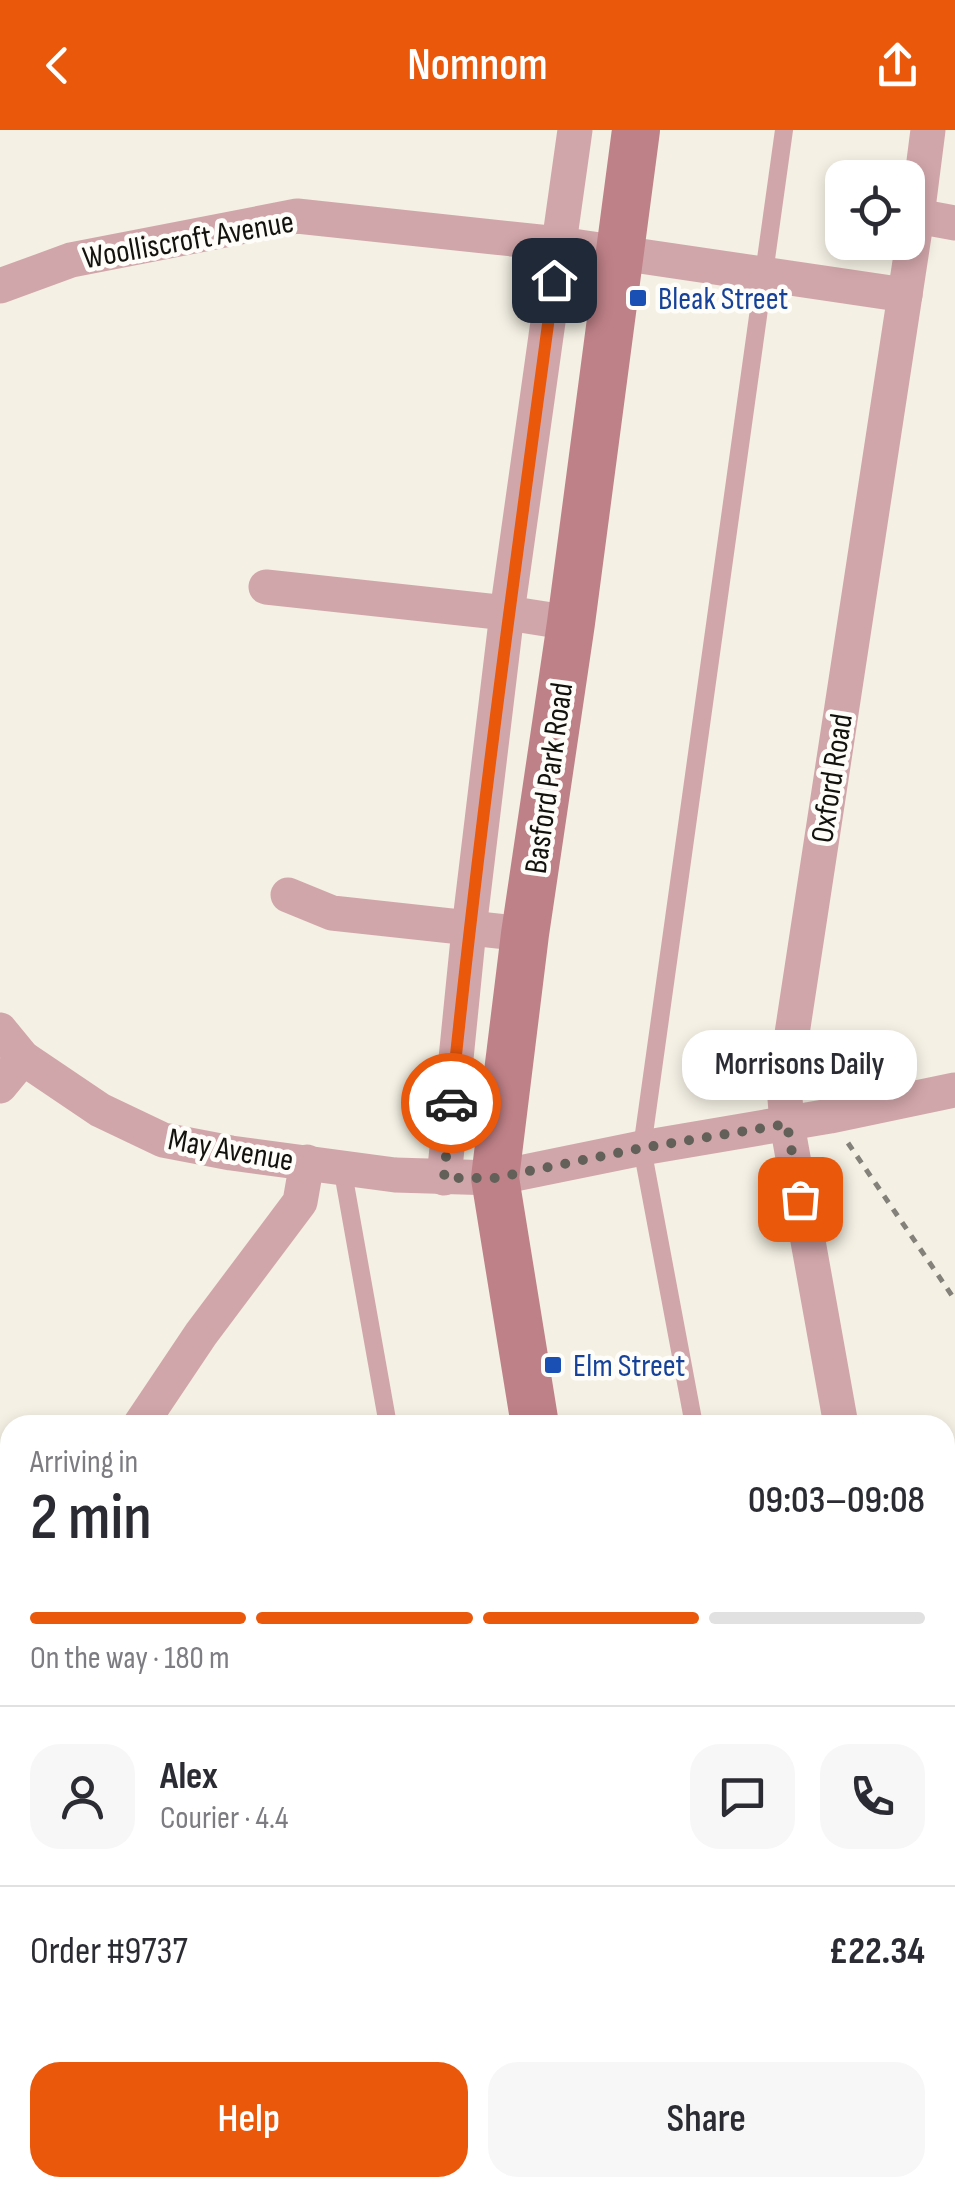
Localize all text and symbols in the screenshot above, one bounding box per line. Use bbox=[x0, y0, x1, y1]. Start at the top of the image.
icon: back bbox=[30, 38, 85, 93]
text: Nomnom bbox=[407, 38, 548, 93]
icon: share bbox=[870, 38, 925, 93]
map controls bbox=[825, 160, 925, 260]
button: locate bbox=[825, 160, 925, 260]
street label: Woolliscroft Avenue bbox=[80, 203, 297, 278]
pin bbox=[512, 238, 597, 323]
icon: home bbox=[527, 253, 582, 308]
place label: Bleak Street bbox=[658, 280, 788, 319]
marker: Bleak Street bbox=[627, 287, 649, 309]
street label: Basford Park Road bbox=[517, 680, 582, 876]
street label: Oxford Road bbox=[803, 711, 862, 845]
callout: Morrisons Daily bbox=[682, 1029, 918, 1099]
text: Morrisons Daily bbox=[715, 1045, 884, 1084]
courier bbox=[401, 1053, 501, 1153]
icon: car bbox=[424, 1076, 479, 1131]
street label: May Avenue bbox=[165, 1120, 297, 1181]
pin bbox=[758, 1157, 843, 1242]
icon: bag bbox=[773, 1172, 828, 1227]
place label: Elm Street bbox=[573, 1347, 685, 1386]
marker: Elm Street bbox=[542, 1354, 564, 1376]
text: Arriving in bbox=[30, 1443, 138, 1482]
text: 09:03–09:08 bbox=[748, 1478, 925, 1523]
text: 2 min bbox=[30, 1480, 152, 1558]
text: On the way · 180 m bbox=[30, 1639, 229, 1678]
button: person bbox=[30, 1744, 135, 1849]
button: chat bbox=[690, 1744, 795, 1849]
button: phone bbox=[820, 1744, 925, 1849]
text: Alex bbox=[160, 1754, 218, 1799]
text: Courier · 4.4 bbox=[160, 1799, 288, 1838]
text: Order #9737 bbox=[30, 1929, 188, 1974]
text: £22.34 bbox=[829, 1929, 925, 1974]
button: Help bbox=[30, 2062, 468, 2177]
button: Share bbox=[488, 2062, 925, 2177]

